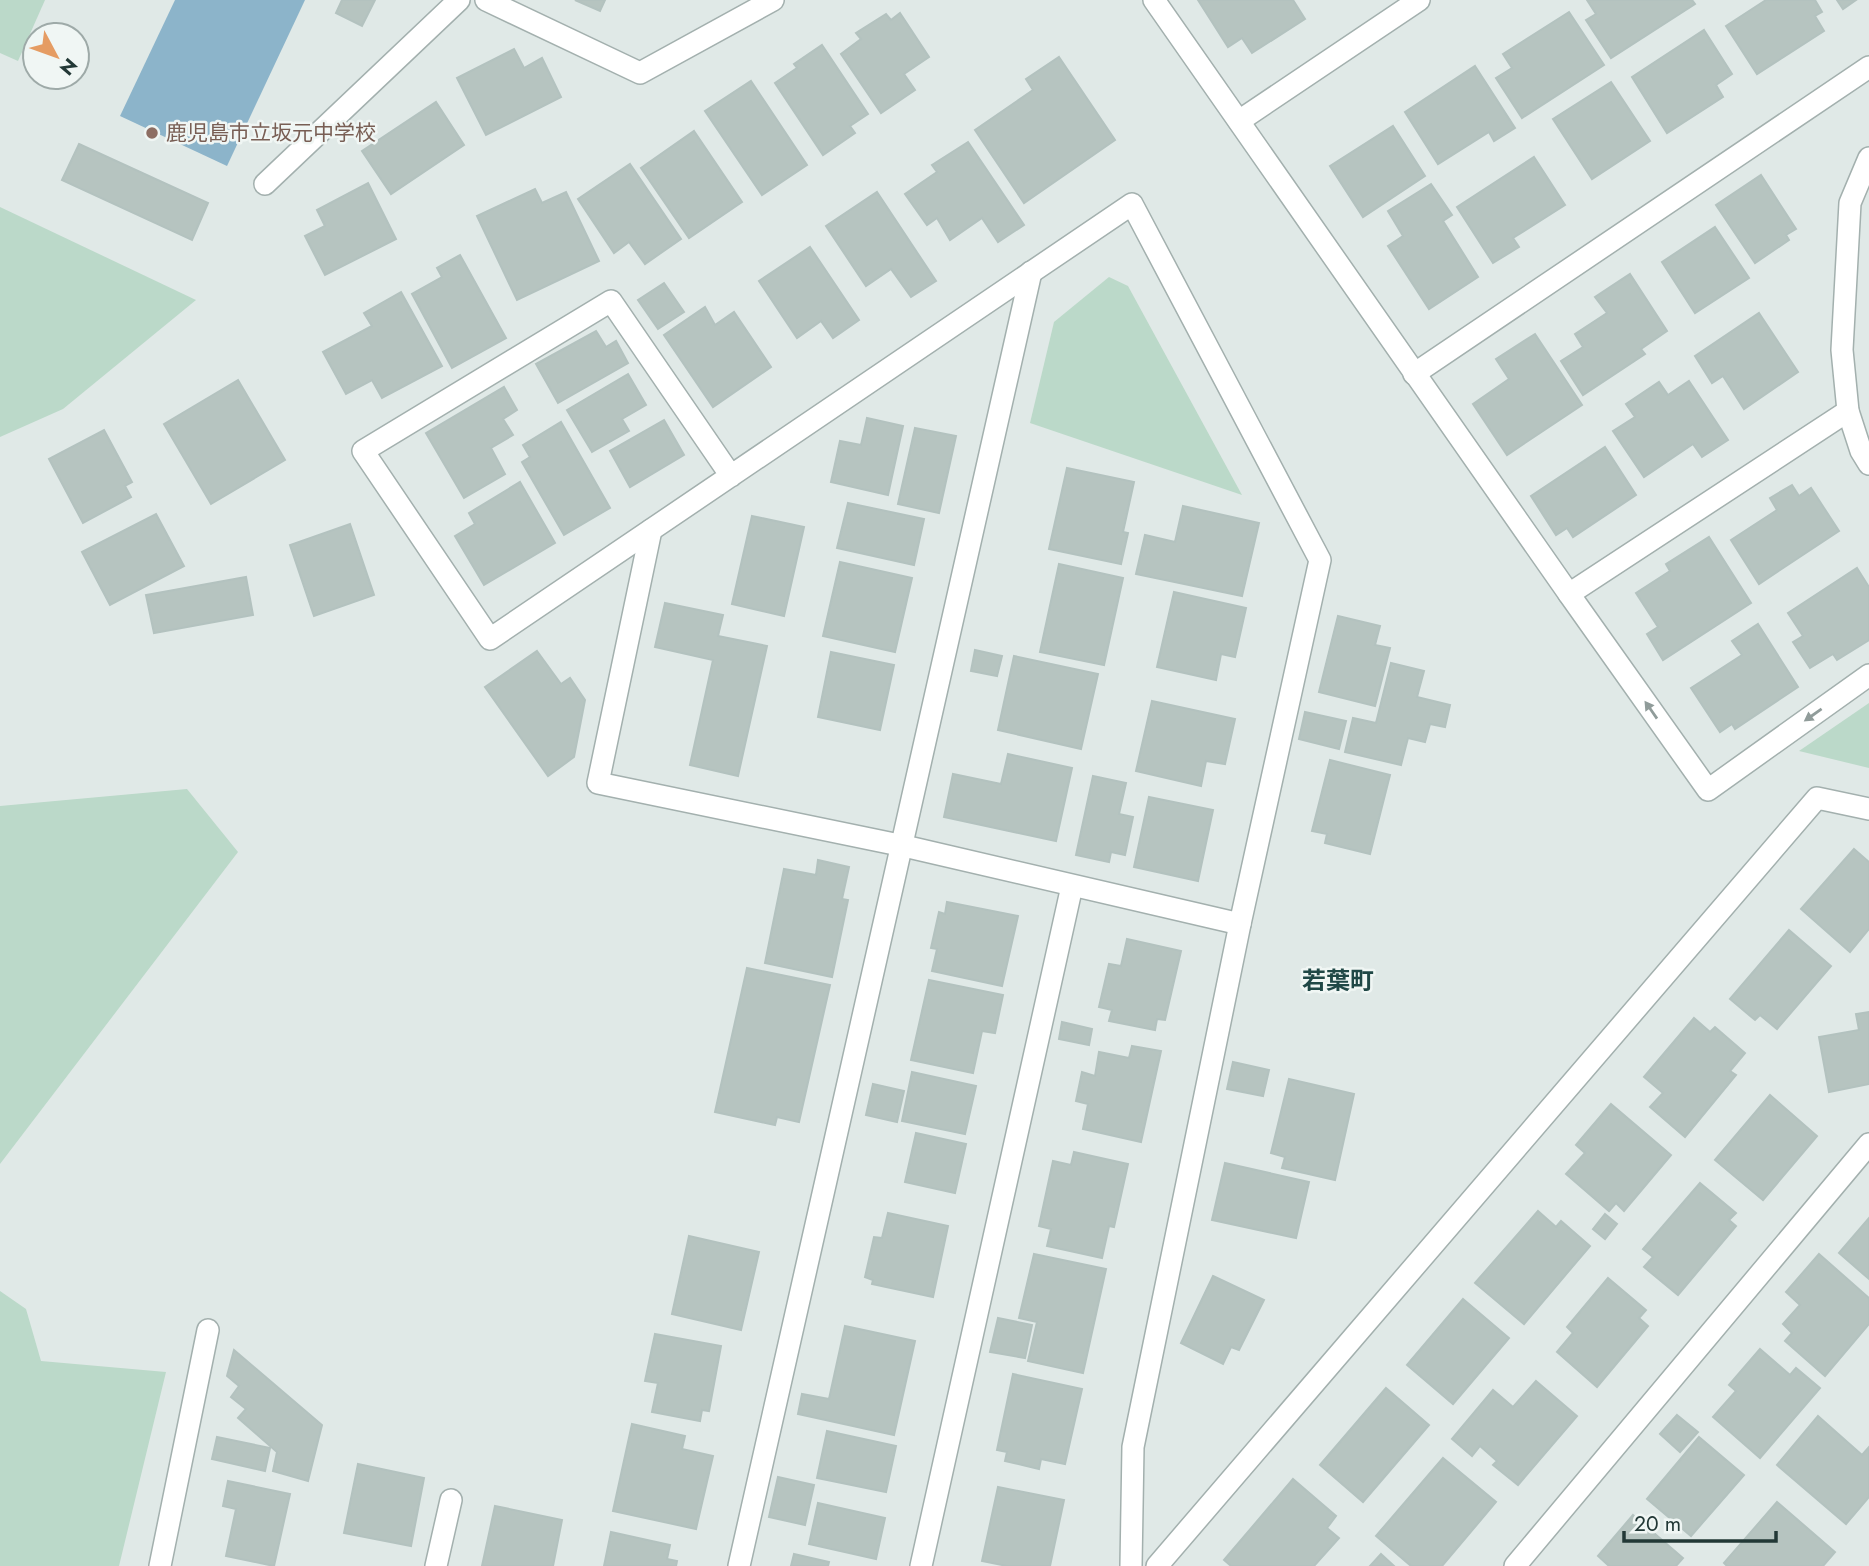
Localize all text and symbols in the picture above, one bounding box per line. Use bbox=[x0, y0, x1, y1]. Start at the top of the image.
north arrow bbox=[21, 21, 91, 91]
text: N bbox=[53, 52, 84, 81]
place label: 鹿児島市立坂元中学校 bbox=[166, 118, 376, 148]
marker: 鹿児島市立坂元中学校 bbox=[144, 125, 160, 141]
one-way arrow bbox=[1644, 701, 1658, 719]
one-way arrow bbox=[1804, 708, 1822, 722]
district label: 若葉町 bbox=[1302, 963, 1374, 998]
scale bar bbox=[1624, 1500, 1776, 1544]
text: 20 m bbox=[1634, 1509, 1681, 1539]

